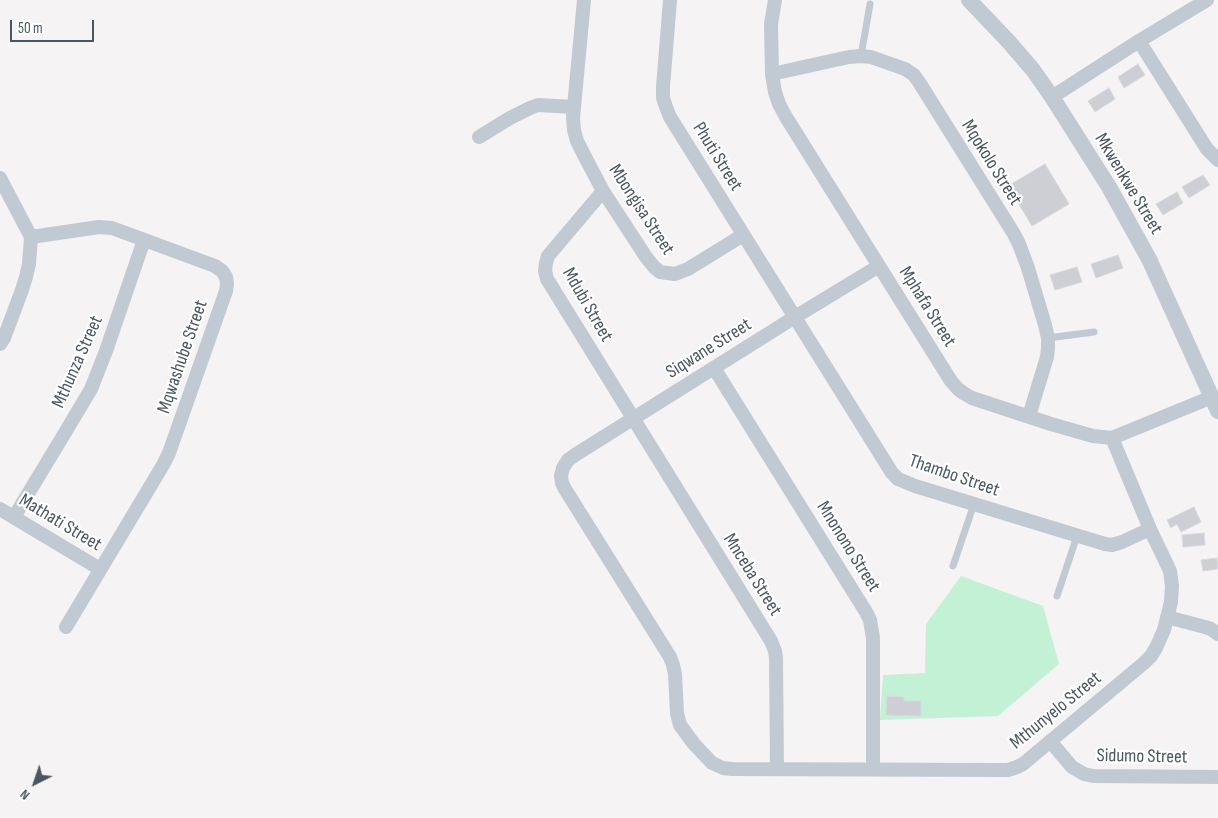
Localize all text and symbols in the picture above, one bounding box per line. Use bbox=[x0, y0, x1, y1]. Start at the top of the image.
scale bar bbox=[12, 10, 96, 42]
text: 50 m bbox=[18, 19, 43, 38]
street label: Mqokolo Street bbox=[956, 116, 1026, 210]
street label: Phuti Street bbox=[687, 119, 747, 195]
street label: Mkwenkwe Street bbox=[1089, 129, 1167, 239]
street label: Mbongisa Street bbox=[603, 160, 679, 260]
street label: Mphafa Street bbox=[893, 263, 961, 351]
street label: Mdubi Street bbox=[557, 264, 617, 346]
street label: Mqwashube Street bbox=[153, 297, 213, 417]
street label: Mthunza Street bbox=[48, 312, 108, 412]
street label: Siqwane Street bbox=[662, 314, 756, 384]
street label: Thambo Street bbox=[906, 450, 1002, 502]
street label: Mathati Street bbox=[15, 489, 105, 557]
street label: Mnonono Street bbox=[811, 498, 885, 596]
street label: Mnceba Street bbox=[718, 530, 786, 620]
street label: Mthunyelo Street bbox=[1006, 667, 1106, 755]
street label: Sidumo Street bbox=[1096, 745, 1188, 769]
north arrow bbox=[10, 758, 60, 808]
text: N bbox=[16, 786, 33, 804]

